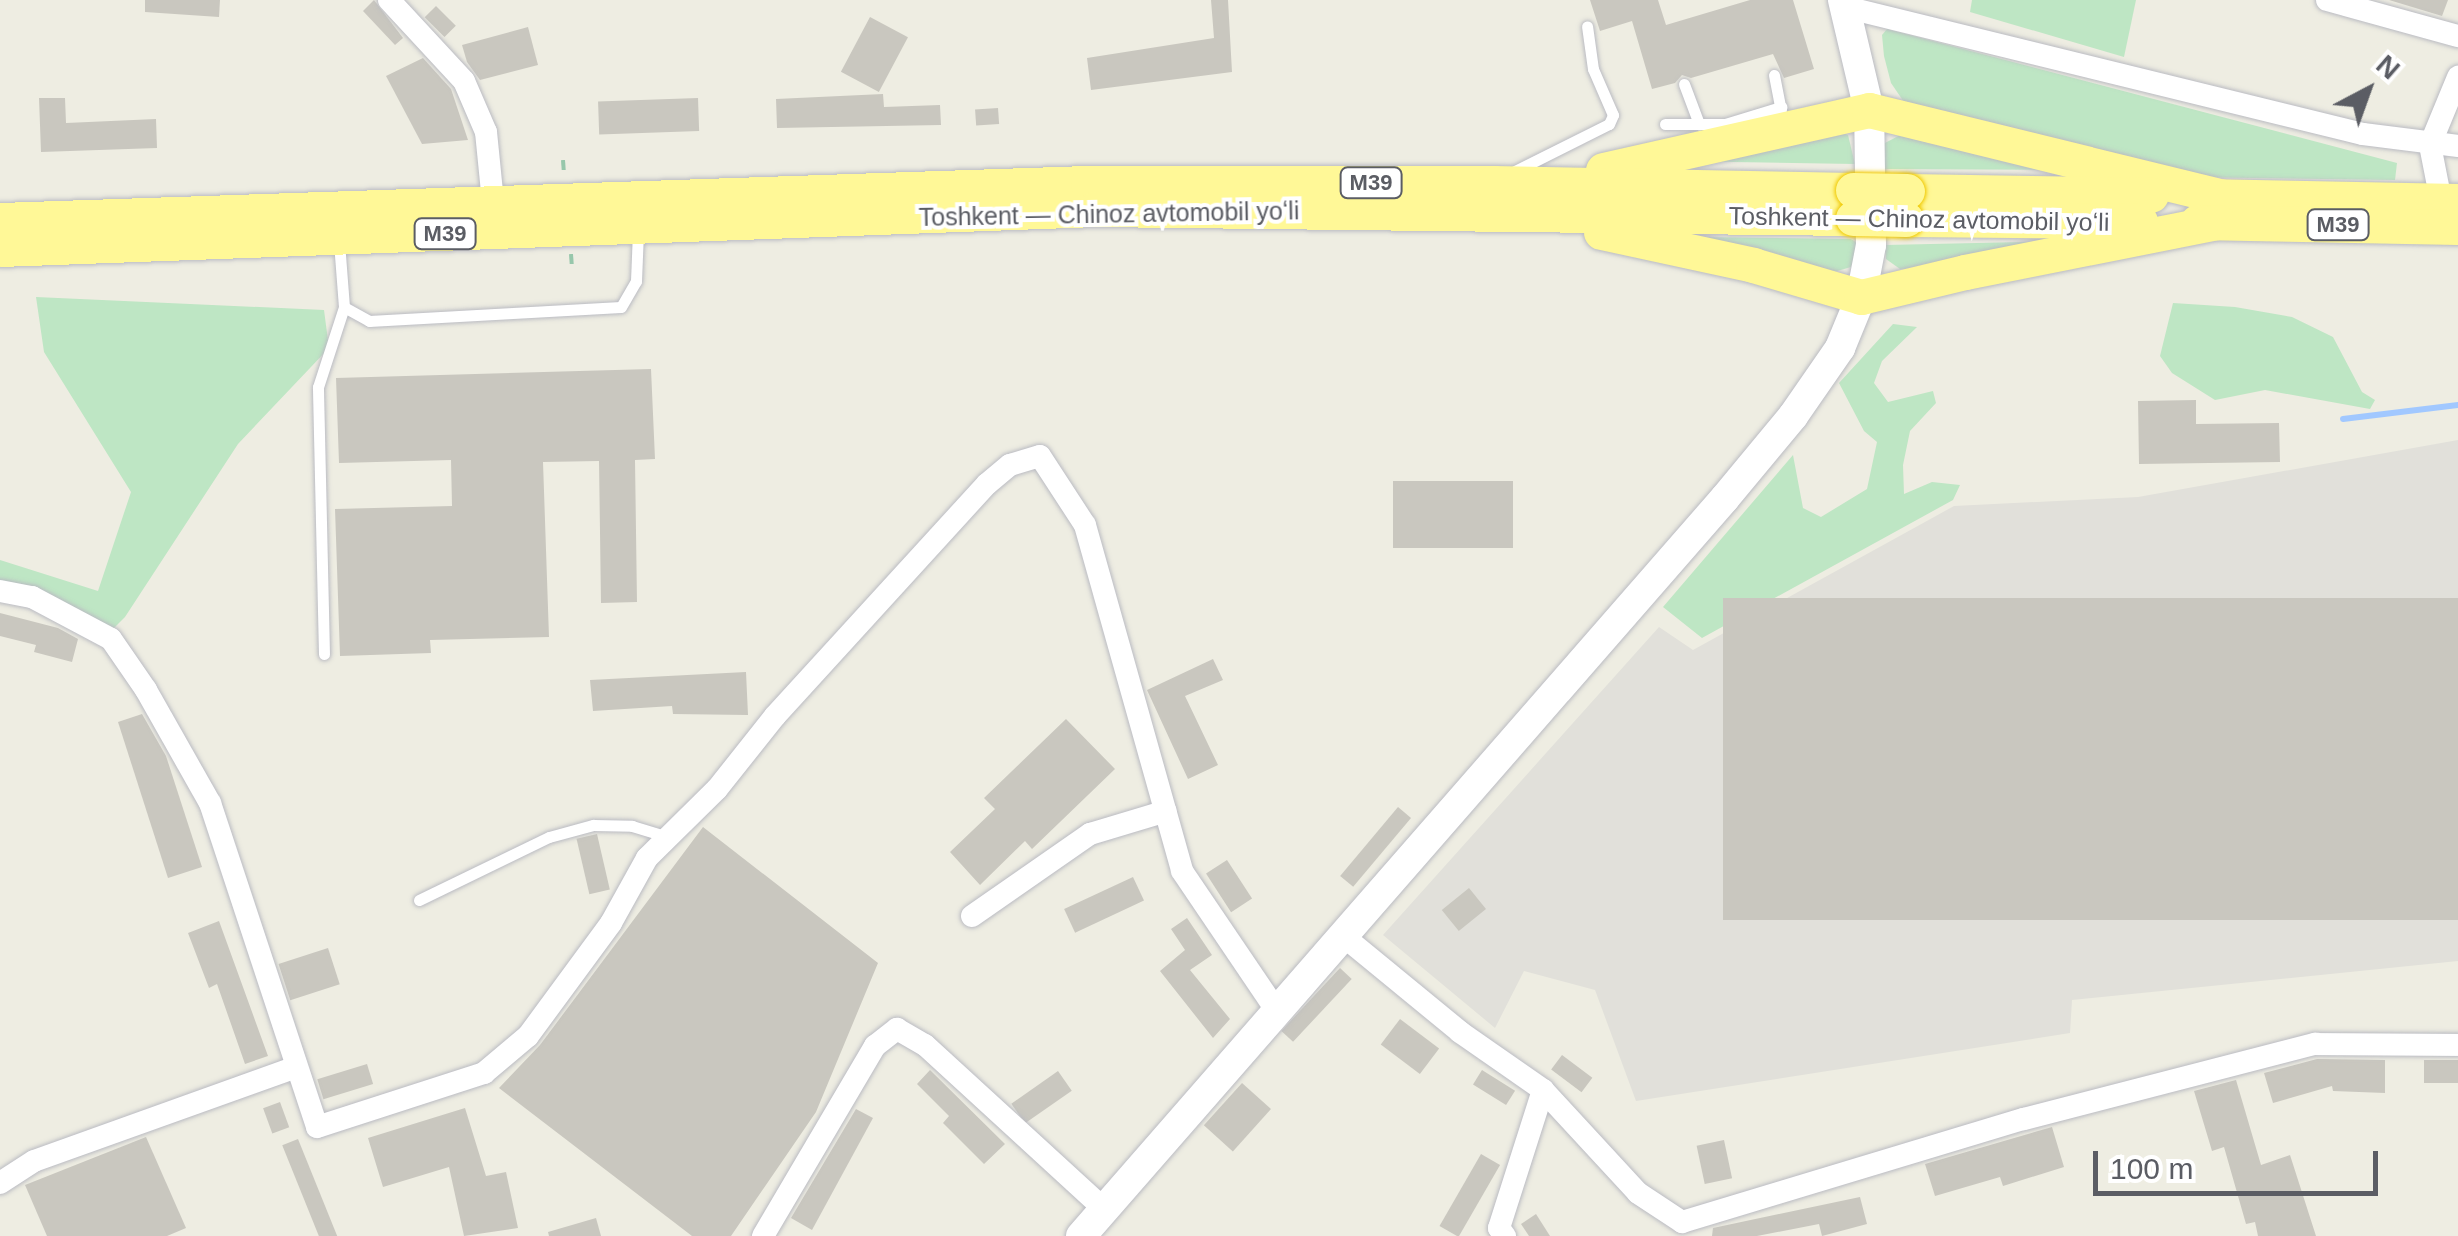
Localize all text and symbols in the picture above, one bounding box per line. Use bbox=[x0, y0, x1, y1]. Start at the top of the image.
north arrow bbox=[2318, 40, 2418, 140]
text: N bbox=[2370, 49, 2406, 85]
road number: M39 bbox=[1338, 166, 1404, 200]
street label: Toshkent — Chinoz avtomobil yoʻli bbox=[918, 196, 1300, 232]
street label: Toshkent — Chinoz avtomobil yoʻli bbox=[1728, 201, 2110, 237]
road number: M39 bbox=[2306, 208, 2370, 242]
road number: M39 bbox=[412, 217, 478, 251]
scale bar bbox=[2098, 1131, 2383, 1193]
text: 100 m bbox=[2110, 1152, 2193, 1185]

